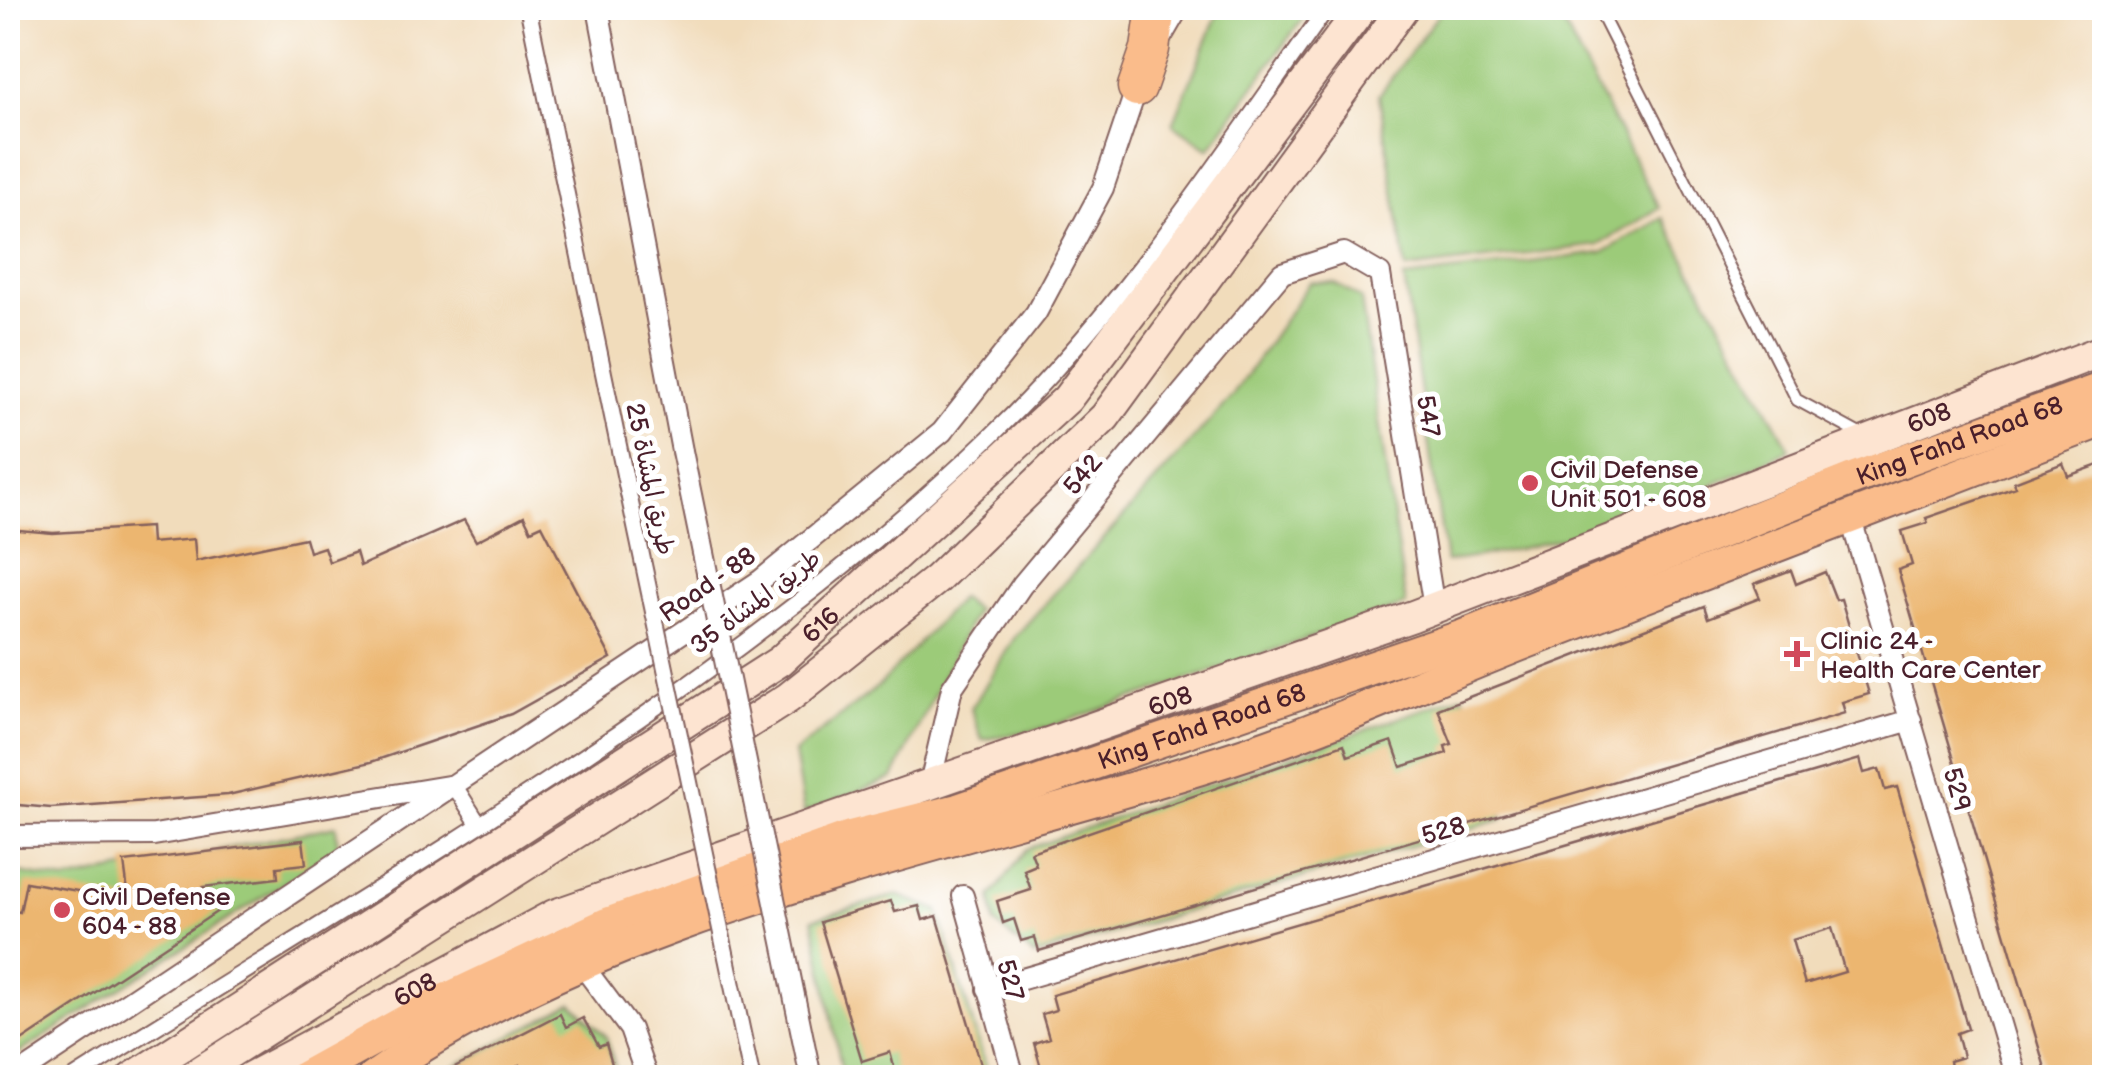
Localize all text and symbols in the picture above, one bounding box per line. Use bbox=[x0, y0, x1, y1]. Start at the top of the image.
street label: King Fahd Road 68 bbox=[1852, 390, 2067, 493]
street label: 547 bbox=[1409, 393, 1446, 440]
street label: 608 bbox=[1903, 396, 1956, 441]
street label: طريق المشاة 25 bbox=[618, 400, 681, 558]
street label: 542 bbox=[1057, 448, 1109, 502]
place label: Civil Defense Unit 501 - 608 bbox=[1550, 455, 1707, 515]
marker: Civil Defense Unit 501 - 608 bbox=[1519, 472, 1541, 494]
street label: Road - 88 bbox=[654, 541, 762, 630]
street label: طريق المشاة 35 bbox=[684, 543, 827, 661]
street label: 616 bbox=[796, 600, 847, 650]
place label: Clinic 24 - Health Care Center bbox=[1820, 626, 2042, 686]
marker: Clinic 24 - Health Care Center bbox=[1784, 641, 1810, 667]
street label: King Fahd Road 68 bbox=[1094, 678, 1310, 778]
street label: 608 bbox=[1144, 680, 1197, 724]
street label: 529 bbox=[1936, 764, 1977, 815]
street label: 528 bbox=[1418, 811, 1469, 852]
place label: Civil Defense 604 - 88 bbox=[82, 882, 231, 942]
marker: Civil Defense 604 - 88 bbox=[51, 899, 73, 921]
street label: 527 bbox=[989, 956, 1030, 1005]
street label: 608 bbox=[389, 967, 442, 1015]

